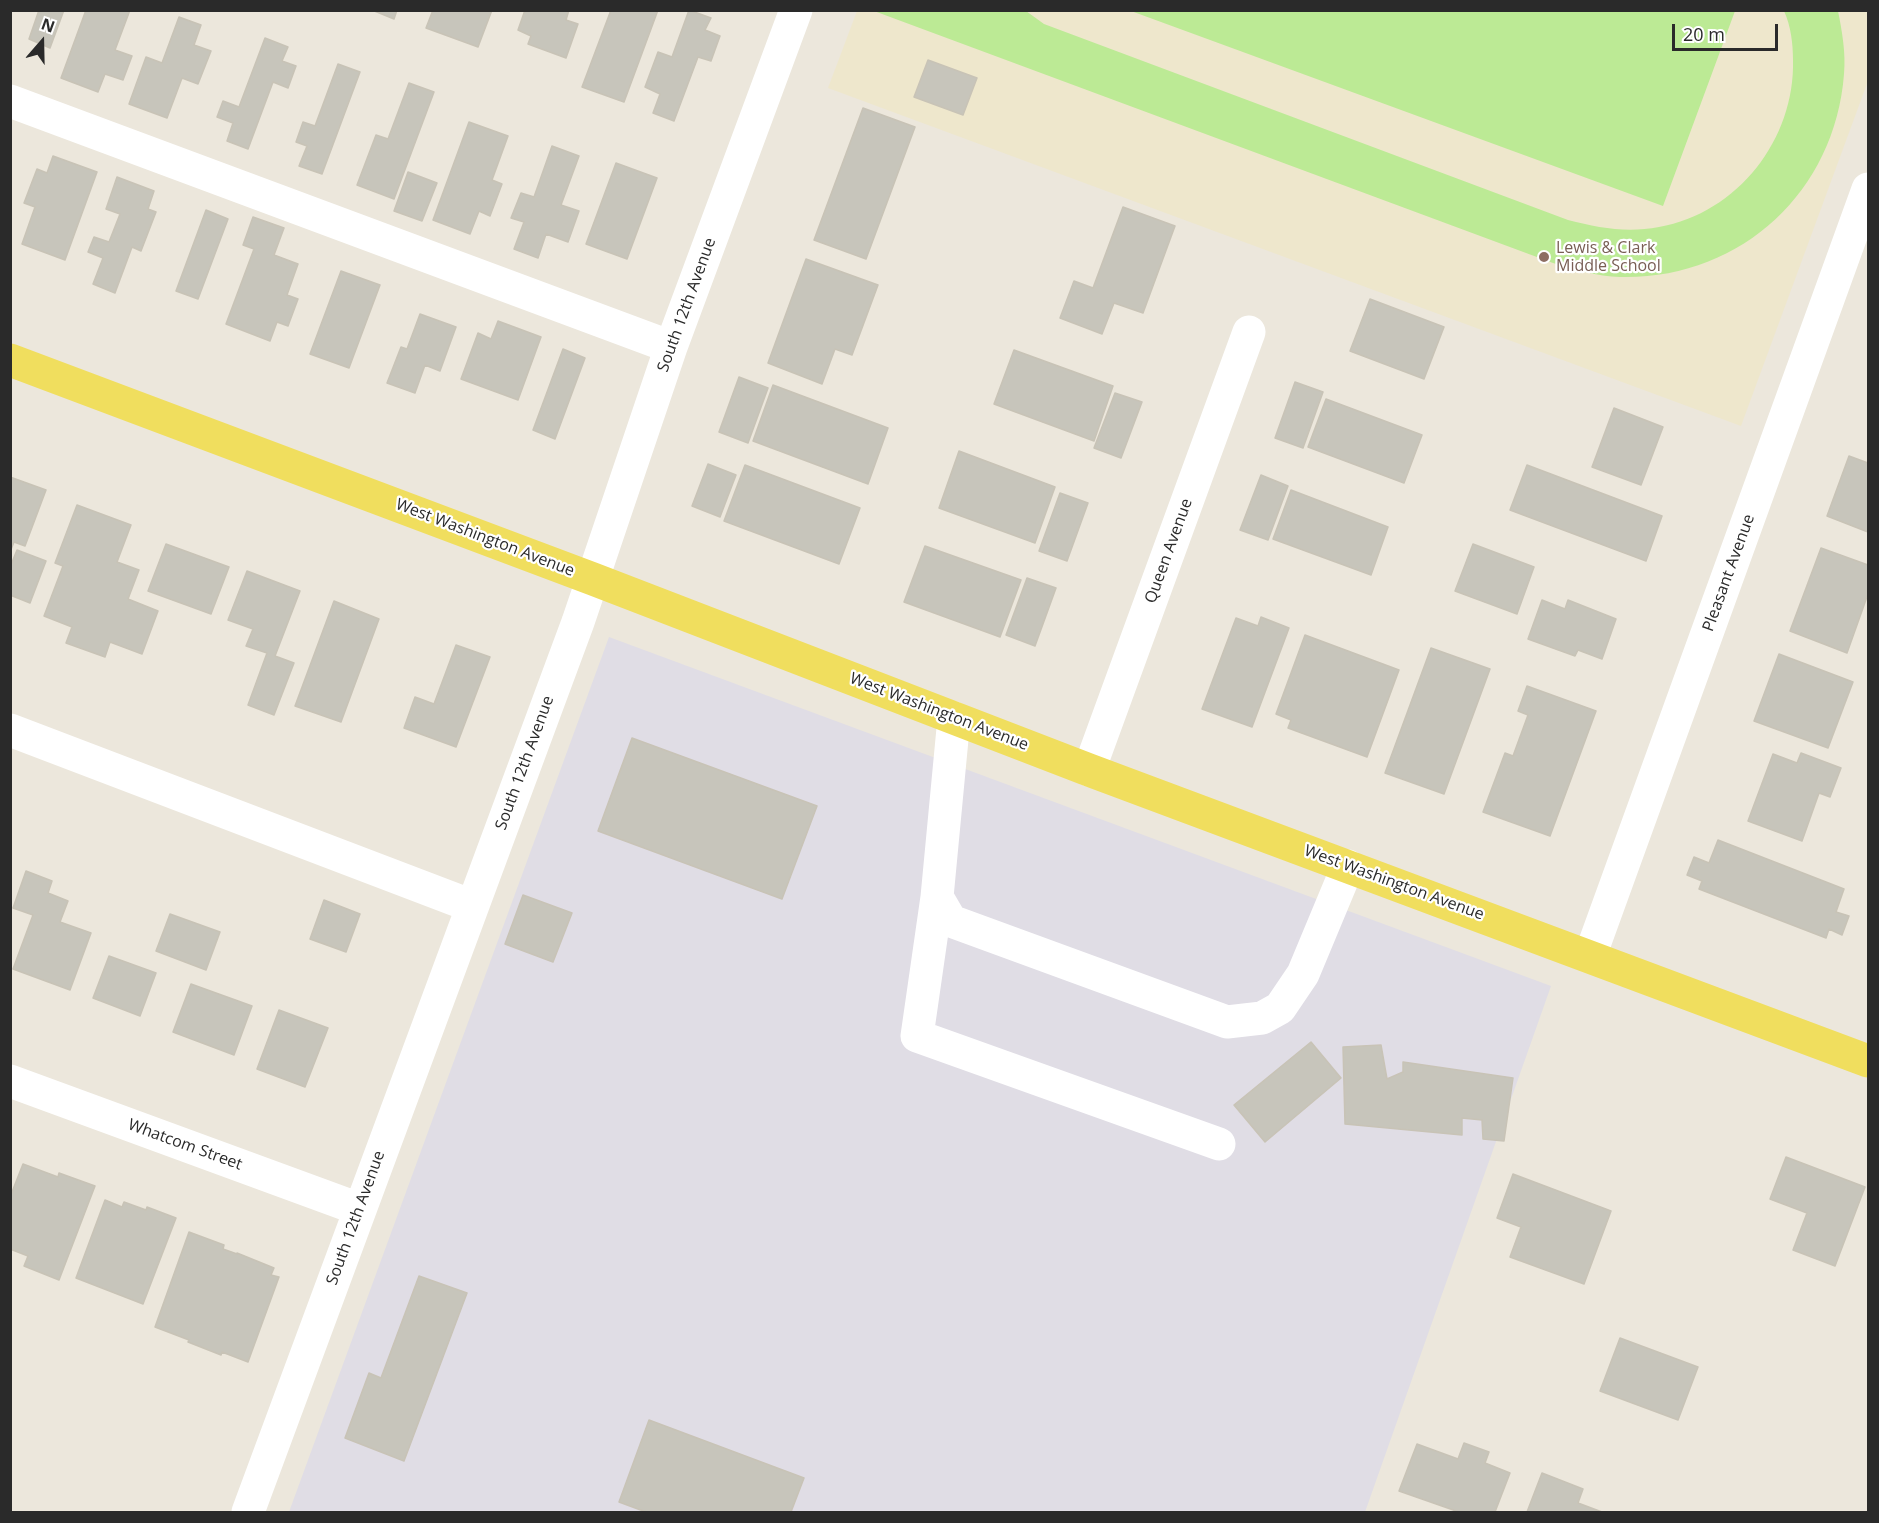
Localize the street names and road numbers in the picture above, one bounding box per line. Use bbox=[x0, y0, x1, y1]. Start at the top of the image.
street label: South 12th Avenue bbox=[654, 235, 720, 375]
street label: West Washington Avenue bbox=[393, 495, 577, 581]
street label: Queen Avenue bbox=[1141, 496, 1197, 606]
street label: Pleasant Avenue bbox=[1699, 512, 1759, 634]
street label: West Washington Avenue bbox=[847, 669, 1031, 755]
street label: South 12th Avenue bbox=[492, 693, 558, 833]
street label: West Washington Avenue bbox=[1302, 842, 1486, 924]
street label: Whatcom Street bbox=[125, 1115, 245, 1175]
street label: South 12th Avenue bbox=[323, 1148, 389, 1288]

